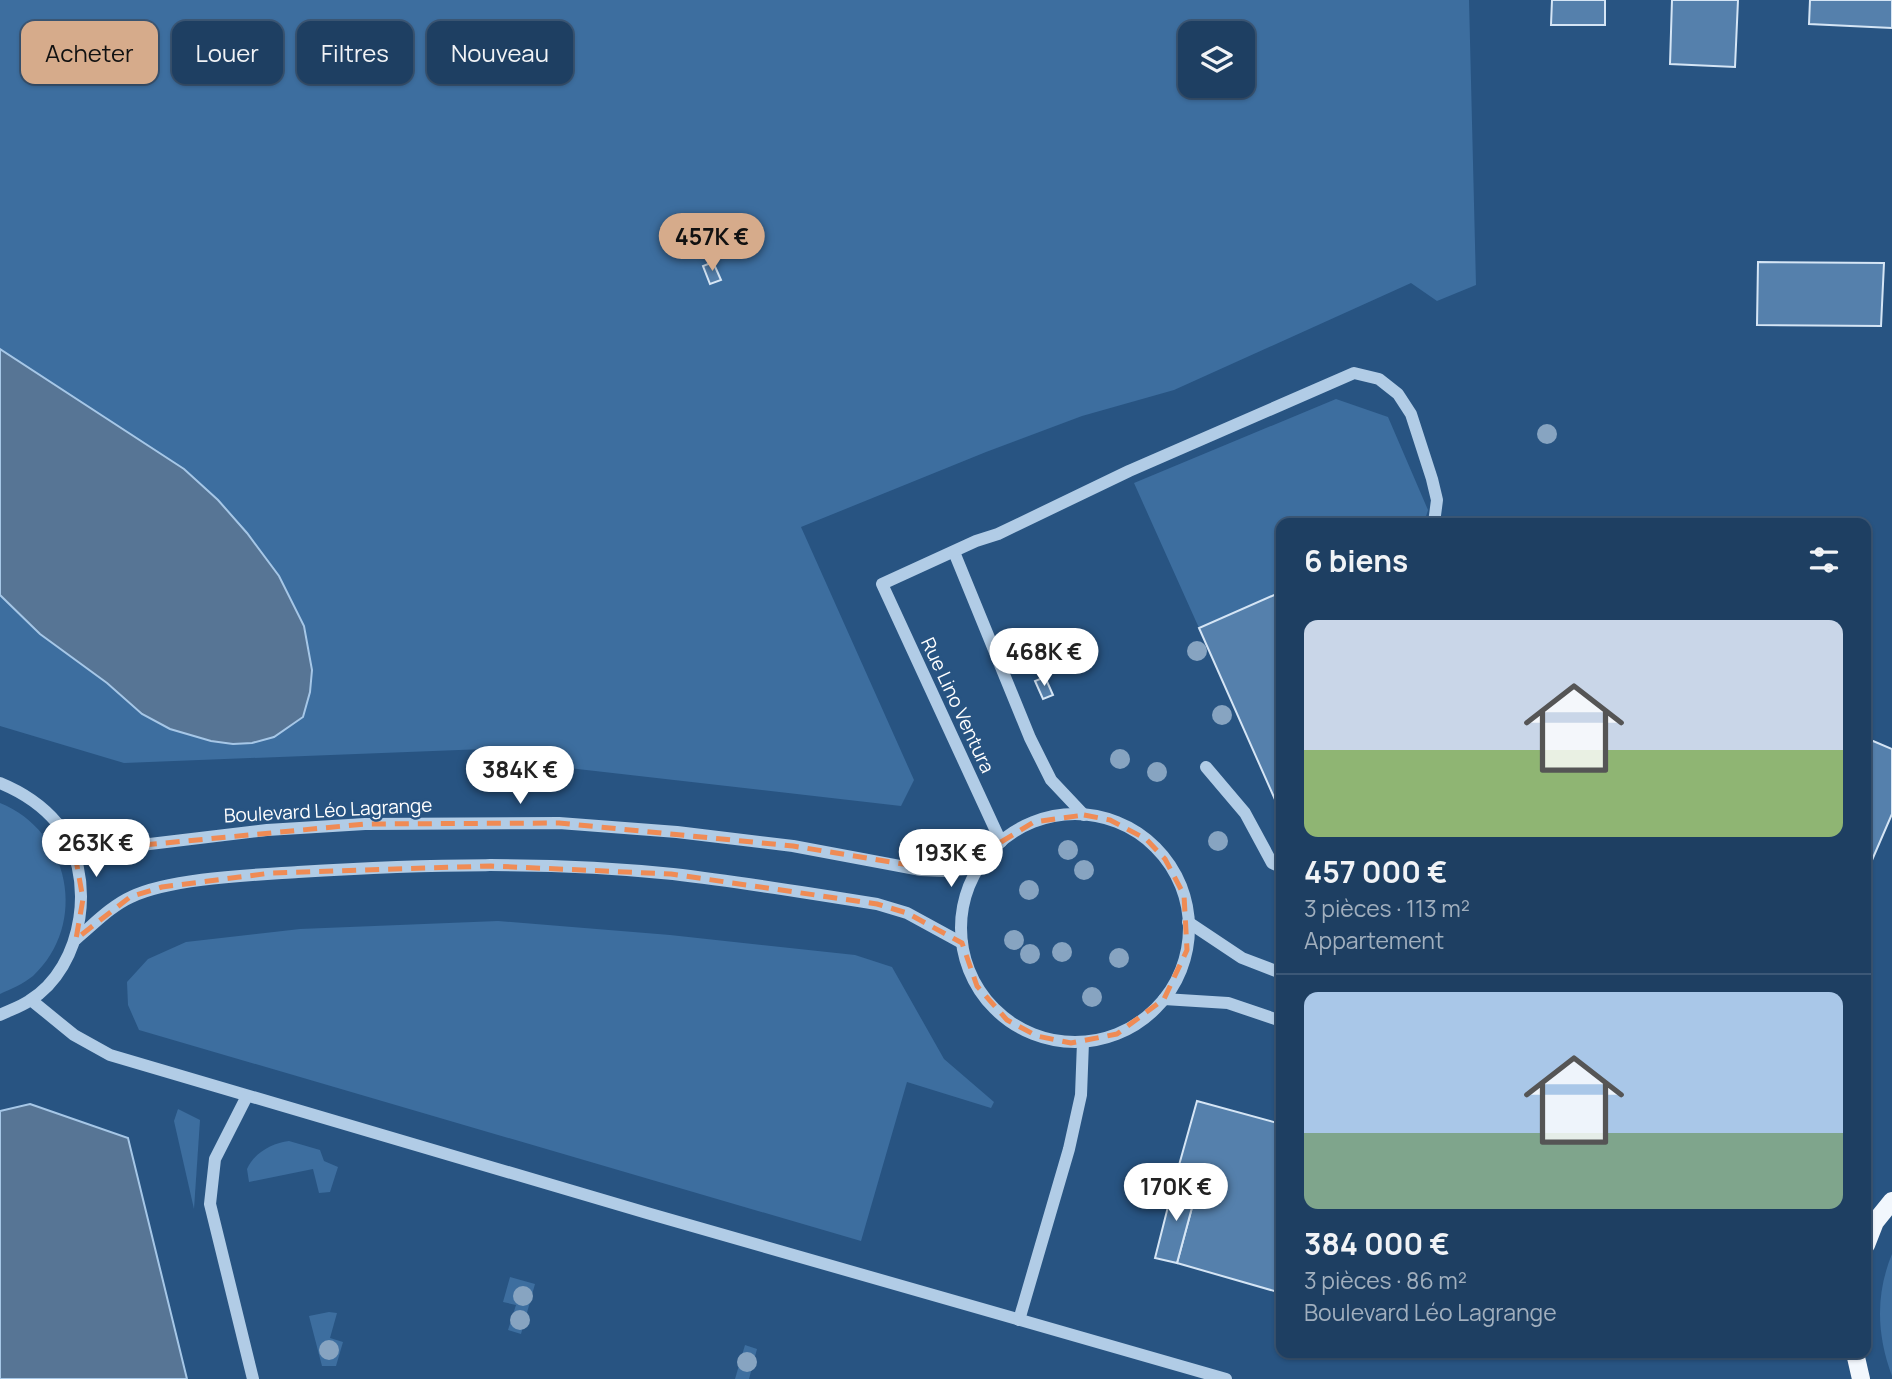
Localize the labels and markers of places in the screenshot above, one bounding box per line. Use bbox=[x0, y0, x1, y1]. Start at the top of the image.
pin: 457K € bbox=[655, 214, 769, 273]
pin: 468K € bbox=[987, 628, 1101, 688]
pin: 384K € bbox=[463, 746, 577, 806]
pin: 263K € bbox=[39, 820, 153, 879]
pin: 193K € bbox=[894, 830, 1008, 889]
pin: 170K € bbox=[1119, 1164, 1233, 1223]

